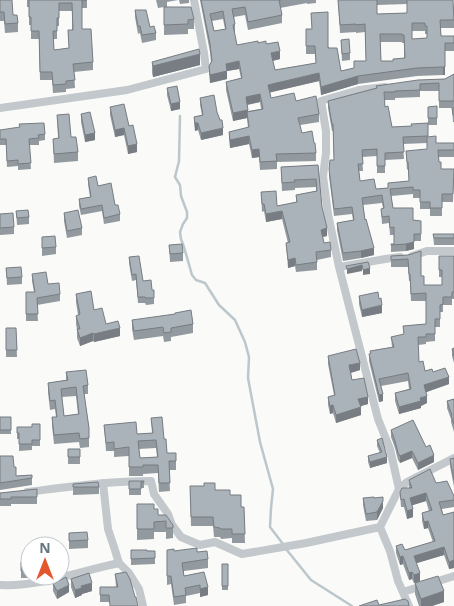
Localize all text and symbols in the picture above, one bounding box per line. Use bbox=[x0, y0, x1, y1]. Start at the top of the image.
north arrow bbox=[20, 536, 70, 586]
text: N bbox=[39, 538, 51, 557]

